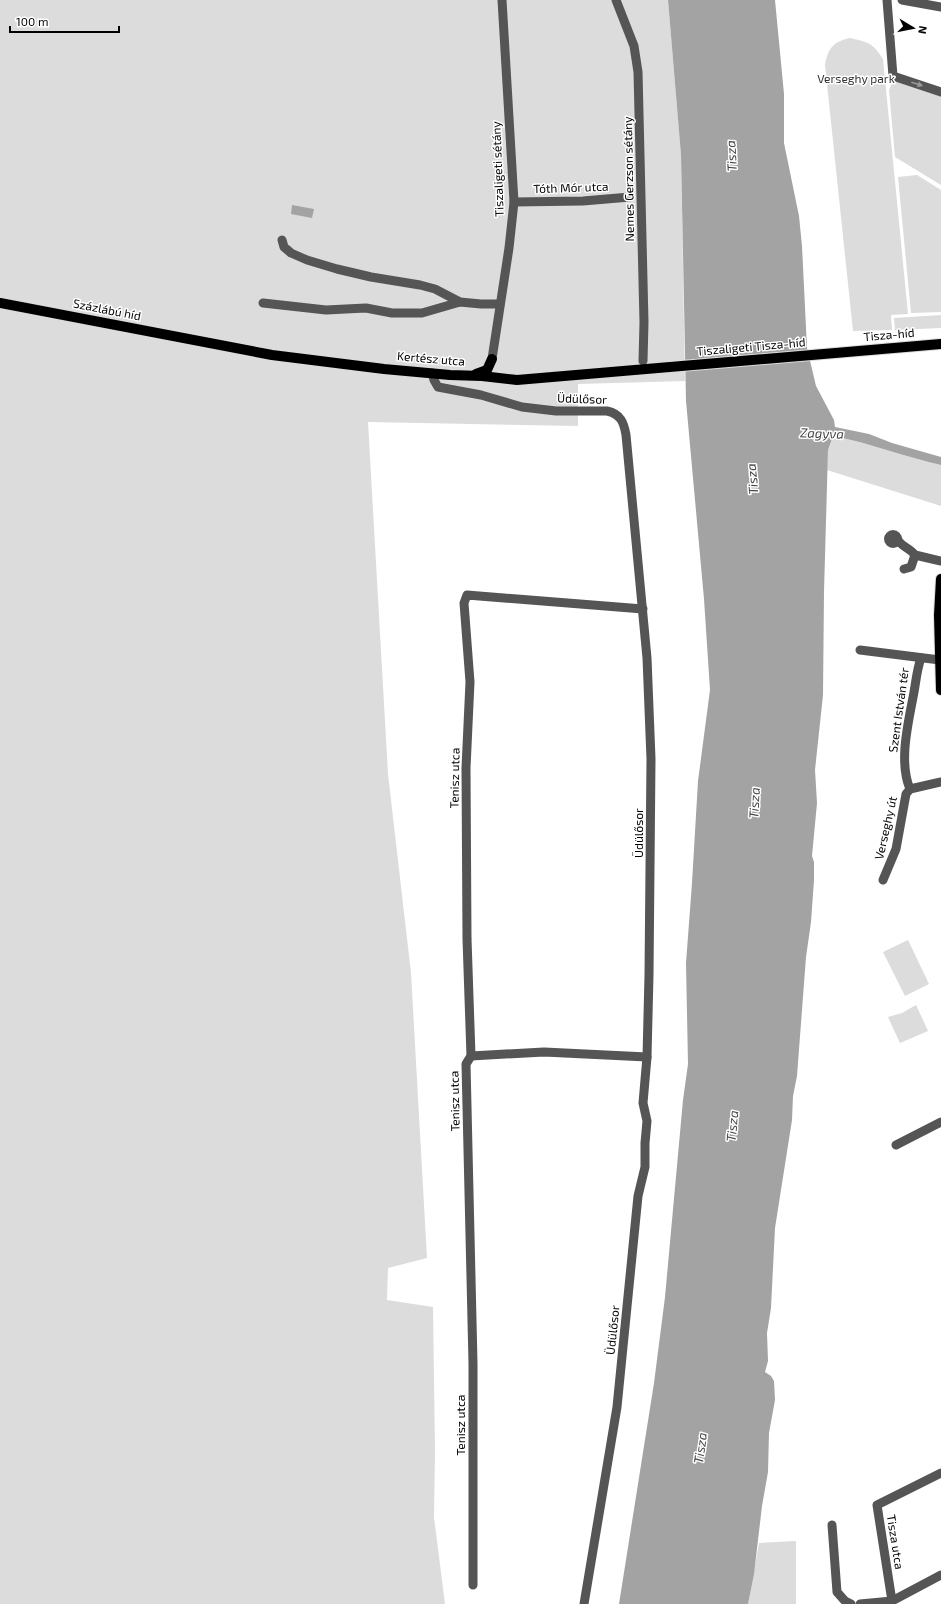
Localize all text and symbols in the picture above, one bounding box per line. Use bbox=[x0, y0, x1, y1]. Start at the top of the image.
scale bar bbox=[10, 8, 119, 34]
north arrow bbox=[893, 8, 933, 48]
text: 100 m bbox=[16, 14, 48, 28]
text: N bbox=[916, 25, 930, 35]
park label: Verseghy park bbox=[817, 71, 895, 85]
one-way arrow bbox=[911, 81, 923, 87]
street label: Nemes Gerzson sétány bbox=[620, 116, 636, 242]
street label: Tiszaligeti sétány bbox=[488, 120, 506, 217]
water label: Tisza bbox=[722, 140, 740, 172]
street label: Tóth Mór utca bbox=[533, 179, 609, 195]
street label: Százlábú híd bbox=[72, 296, 142, 322]
street label: Tisza-híd bbox=[863, 325, 915, 343]
street label: Tiszaligeti Tisza-híd bbox=[696, 334, 806, 358]
street label: Kertész utca bbox=[397, 348, 466, 368]
street label: Üdülősor bbox=[557, 390, 607, 406]
water label: Zagyva bbox=[800, 424, 844, 442]
water label: Tisza bbox=[743, 463, 761, 495]
street label: Szent István tér bbox=[885, 666, 911, 753]
street label: Tenisz utca bbox=[446, 747, 462, 808]
water label: Tisza bbox=[745, 787, 763, 819]
street label: Verseghy út bbox=[871, 794, 899, 861]
street label: Üdülősor bbox=[631, 808, 645, 858]
street label: Tenisz utca bbox=[446, 1071, 462, 1132]
water label: Tisza bbox=[723, 1110, 741, 1142]
street label: Üdülősor bbox=[602, 1304, 622, 1355]
street label: Tenisz utca bbox=[453, 1395, 467, 1455]
water label: Tisza bbox=[690, 1431, 710, 1465]
street label: Tisza utca bbox=[885, 1513, 907, 1570]

